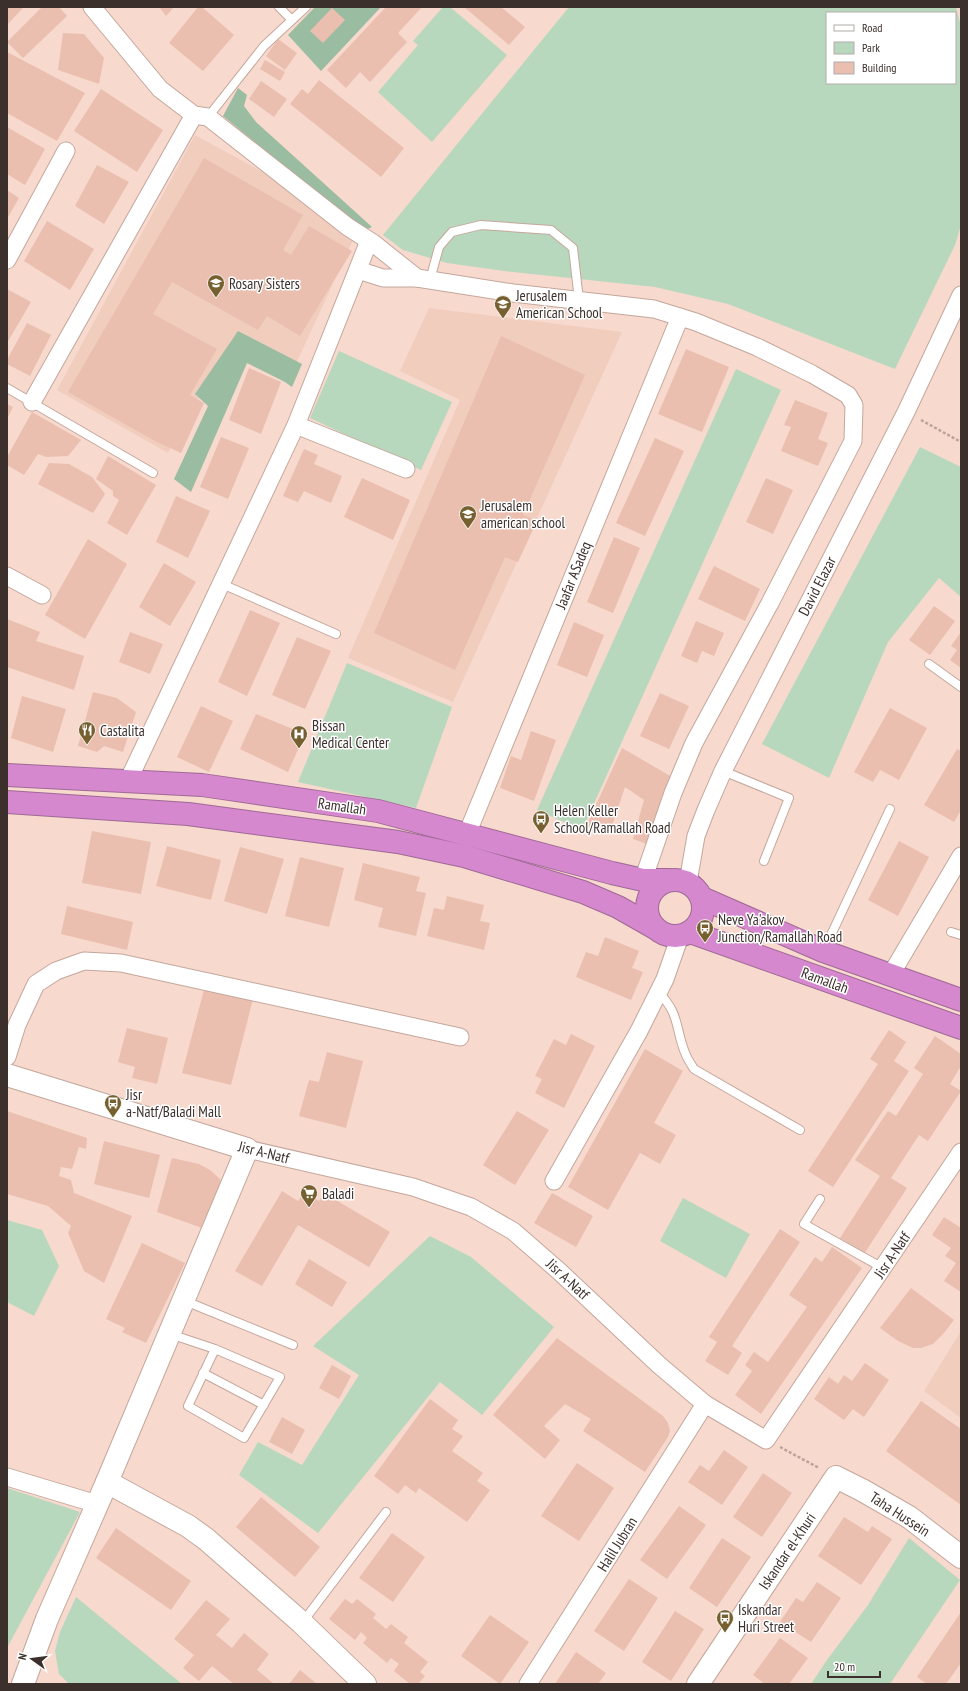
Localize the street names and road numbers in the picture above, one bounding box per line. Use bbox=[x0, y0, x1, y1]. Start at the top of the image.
street label: Jaafar ASadeq bbox=[551, 539, 595, 612]
street label: David Elazar bbox=[794, 552, 840, 619]
street label: Ramallah bbox=[317, 793, 367, 819]
street label: Ramallah bbox=[799, 963, 851, 997]
street label: Jisr A-Natf bbox=[236, 1136, 293, 1168]
street label: Jisr A-Natf bbox=[869, 1227, 915, 1283]
street label: Jisr A-Natf bbox=[542, 1254, 594, 1304]
street label: Taha Hussein bbox=[866, 1488, 934, 1540]
street label: Iskandar el-Khuri bbox=[754, 1509, 820, 1593]
street label: Halil Jubran bbox=[593, 1513, 641, 1575]

